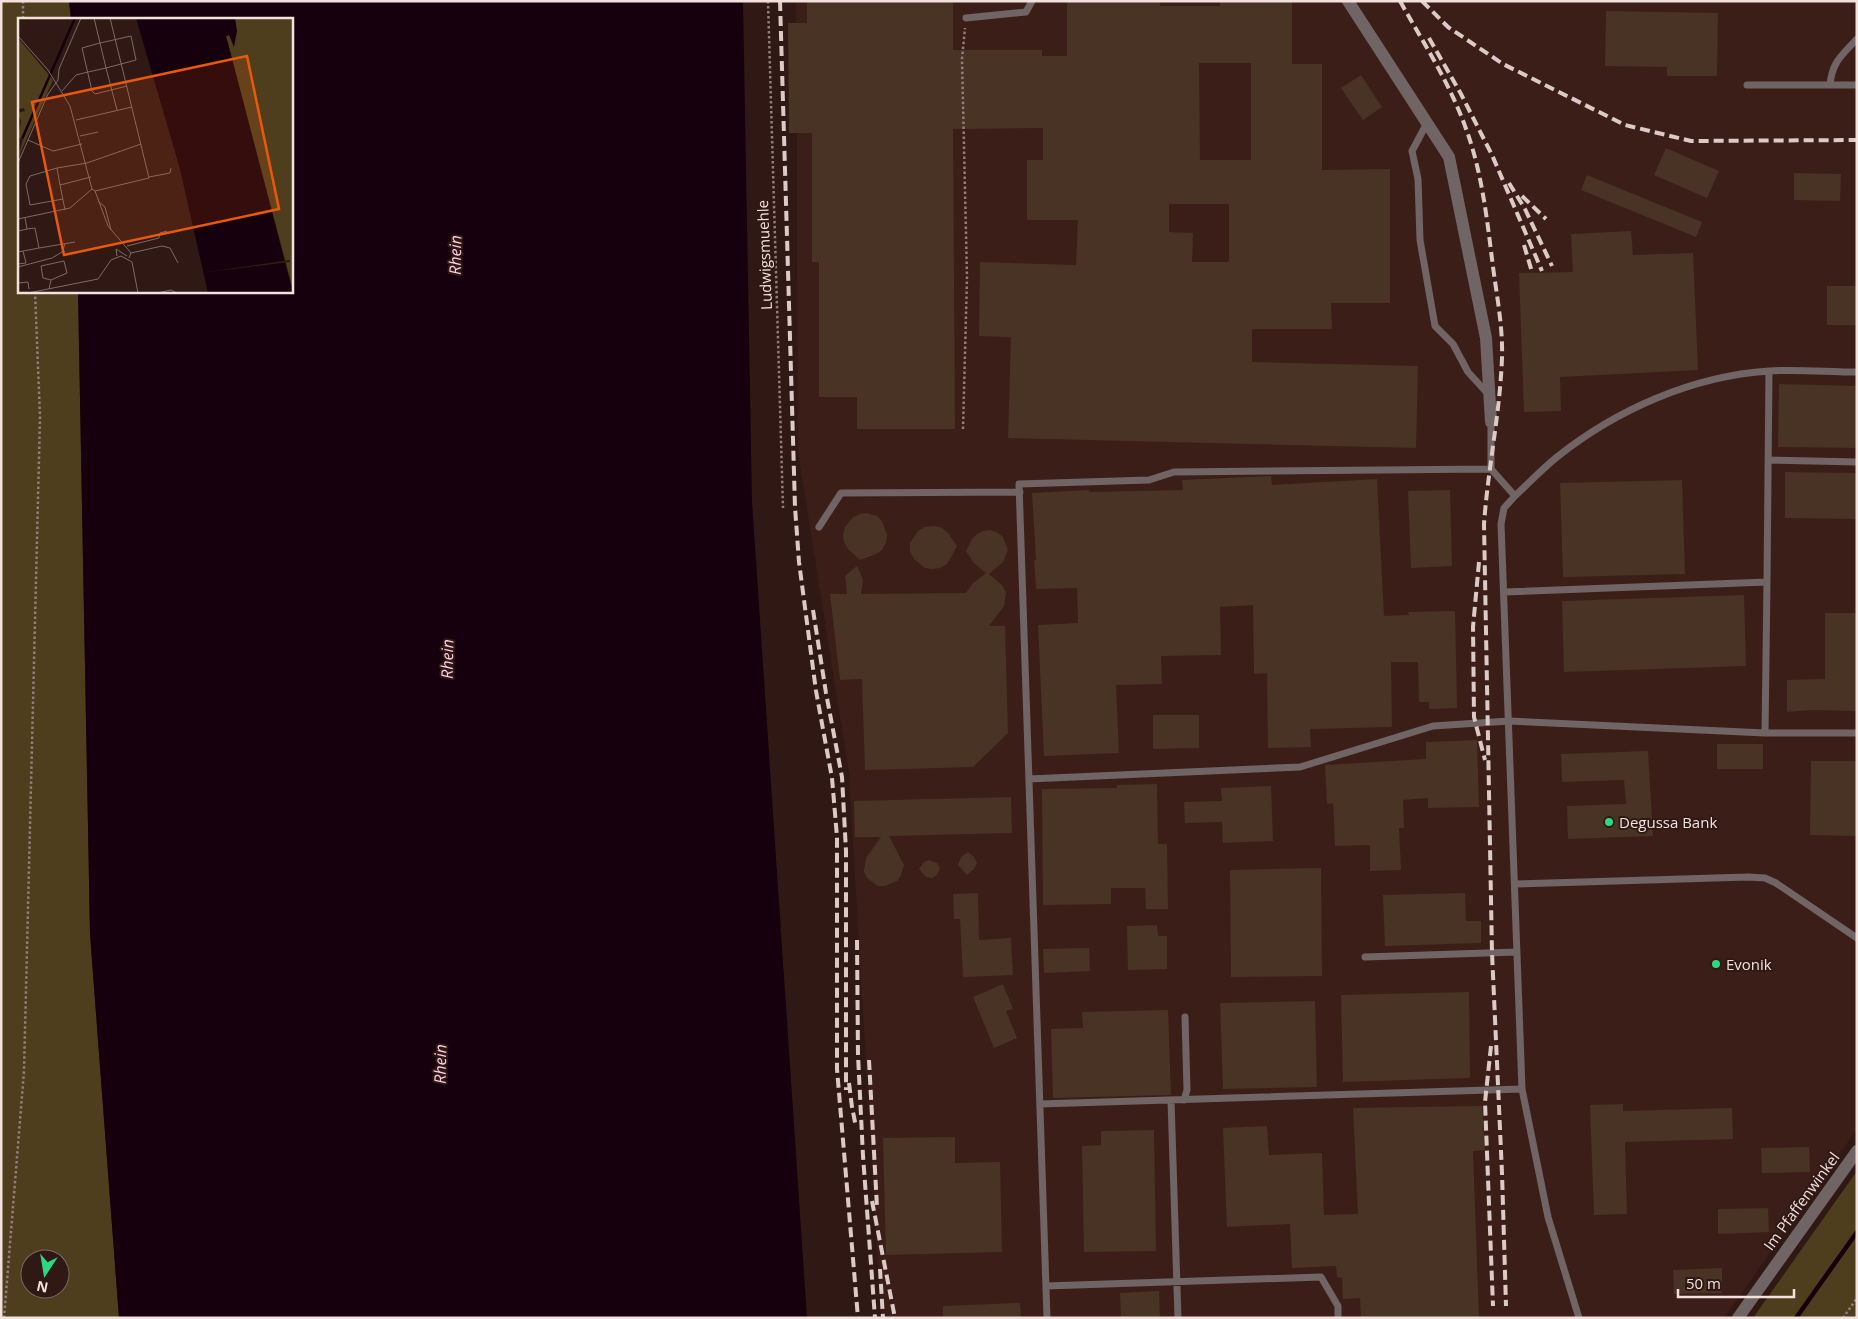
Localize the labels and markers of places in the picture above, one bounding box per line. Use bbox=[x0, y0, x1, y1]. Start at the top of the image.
place label: Degussa Bank bbox=[1619, 812, 1717, 832]
marker: Degussa Bank bbox=[1603, 816, 1615, 828]
place label: Evonik bbox=[1726, 954, 1772, 974]
marker: Evonik bbox=[1710, 958, 1722, 970]

